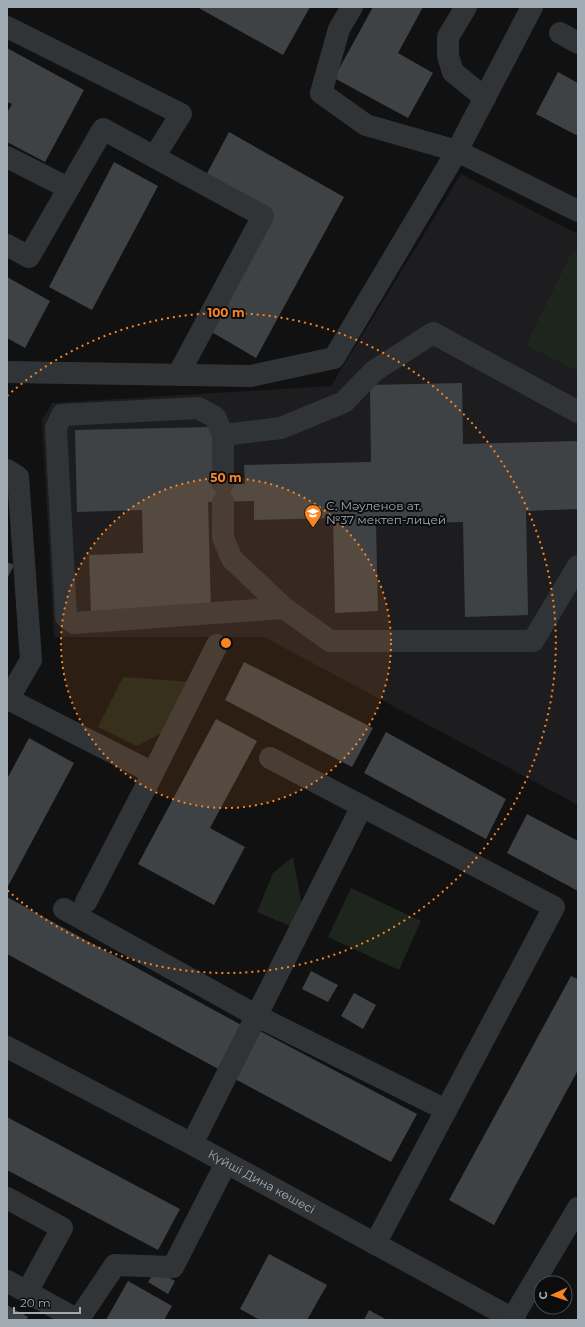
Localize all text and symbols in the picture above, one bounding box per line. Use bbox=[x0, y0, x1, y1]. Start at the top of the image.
text: 100 m bbox=[208, 305, 244, 320]
text: 50 m bbox=[210, 470, 242, 485]
place label: С. Мәуленов ат. №37 мектеп-лицей bbox=[326, 498, 446, 527]
school or university icon: С. Мәуленов ат. №37 мектеп-лицей bbox=[303, 503, 323, 528]
centre of rings bbox=[219, 636, 233, 650]
street label: Күйші Дина көшесі bbox=[206, 1146, 318, 1217]
north arrow bbox=[533, 1275, 573, 1315]
scale bar bbox=[14, 1289, 80, 1315]
text: С bbox=[536, 1291, 550, 1300]
text: 20 m bbox=[20, 1295, 51, 1310]

